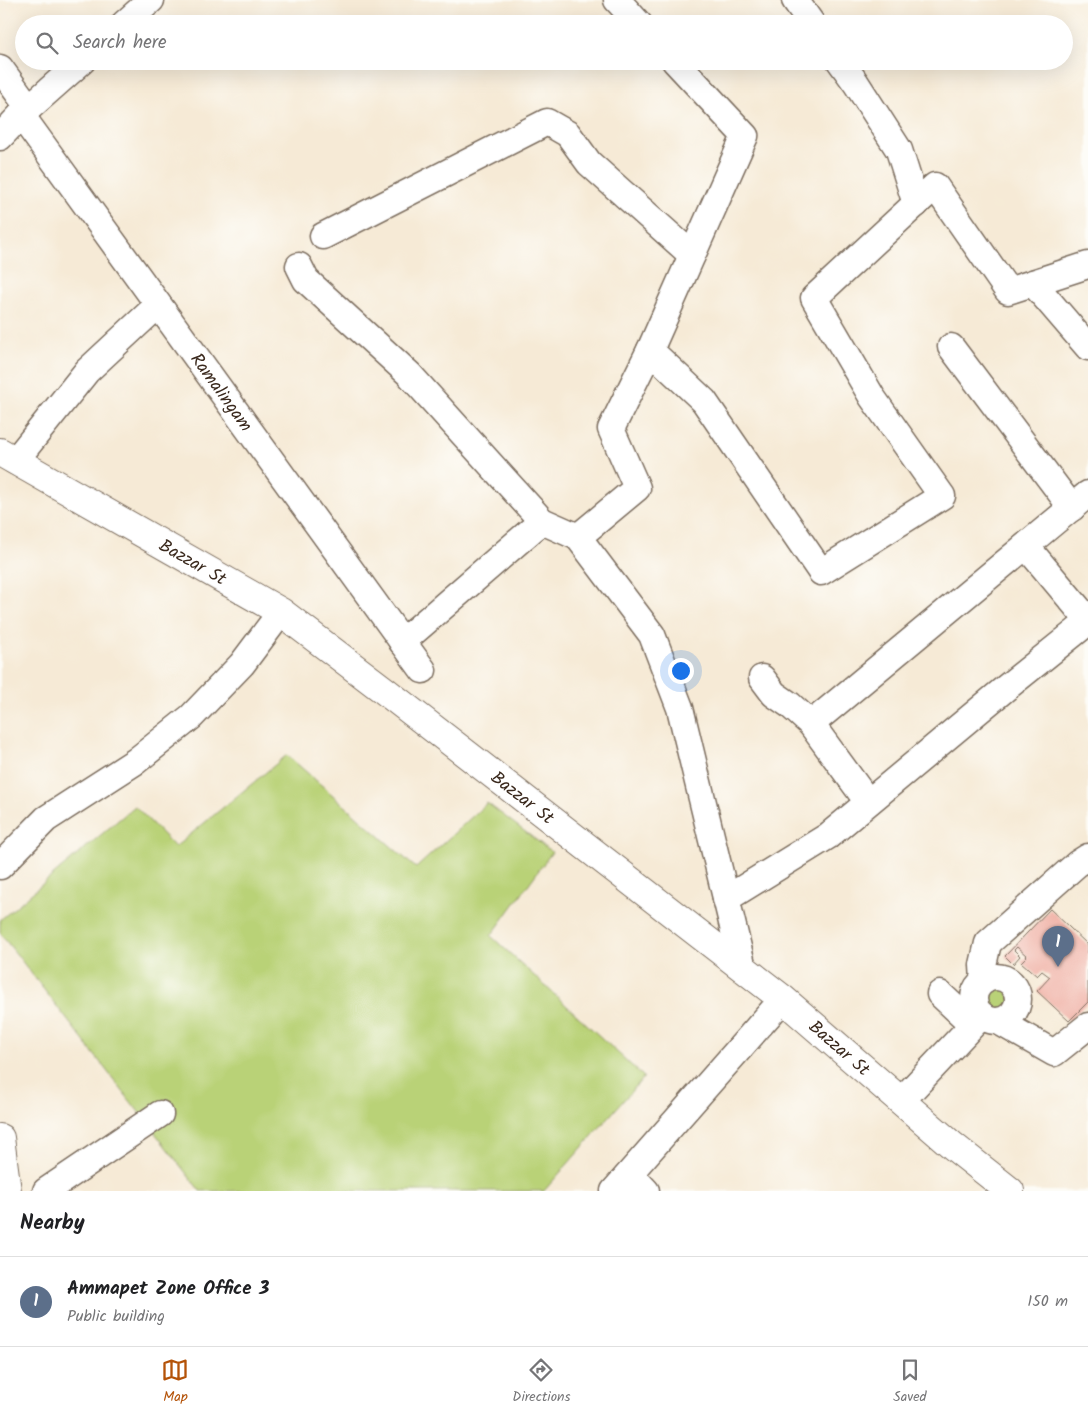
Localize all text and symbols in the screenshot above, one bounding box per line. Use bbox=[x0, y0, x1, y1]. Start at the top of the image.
search box bbox=[15, 15, 1073, 70]
text: Search here bbox=[73, 28, 167, 58]
icon: search bbox=[33, 29, 61, 57]
street label: Ramalingam bbox=[182, 347, 259, 438]
street label: Bazzar St bbox=[153, 532, 232, 595]
your location bbox=[668, 658, 694, 684]
street label: Bazzar St bbox=[484, 765, 561, 833]
pin: 1 bbox=[1042, 926, 1074, 967]
street label: Bazzar St bbox=[801, 1014, 877, 1085]
text: Nearby bbox=[20, 1207, 85, 1240]
text: Ammapet Zone Office 3 bbox=[67, 1274, 269, 1304]
text: 1 bbox=[34, 1289, 38, 1314]
text: 150 m bbox=[1027, 1289, 1068, 1314]
text: Public building bbox=[67, 1304, 165, 1329]
tab: Map bbox=[161, 1356, 189, 1408]
tab: Directions bbox=[512, 1356, 570, 1408]
tab: Saved bbox=[893, 1356, 927, 1408]

